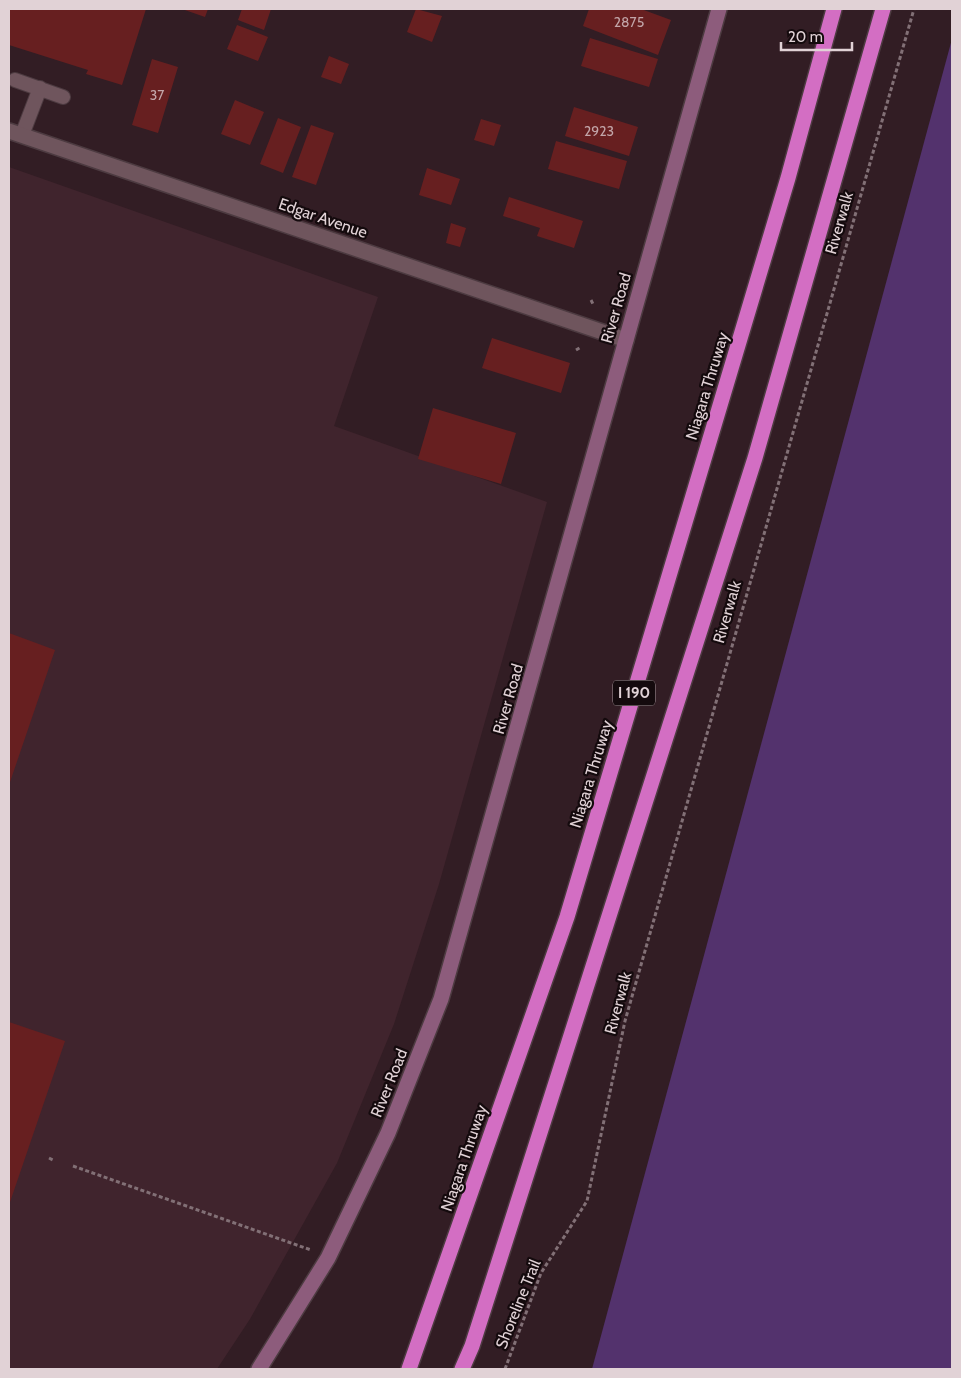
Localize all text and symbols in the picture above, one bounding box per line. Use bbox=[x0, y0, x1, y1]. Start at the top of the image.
house number: 2875 bbox=[614, 13, 644, 31]
scale bar bbox=[781, 20, 852, 52]
text: 20 m bbox=[788, 28, 823, 46]
house number: 37 bbox=[150, 86, 164, 104]
house number: 2923 bbox=[584, 122, 614, 140]
street label: Riverwalk bbox=[821, 189, 857, 256]
street label: Edgar Avenue bbox=[276, 194, 370, 242]
street label: River Road bbox=[597, 271, 635, 345]
street label: Niagara Thruway bbox=[682, 330, 732, 442]
street label: Riverwalk bbox=[709, 578, 745, 645]
street label: River Road bbox=[489, 662, 527, 736]
road number: I 190 bbox=[613, 680, 655, 706]
street label: Niagara Thruway bbox=[566, 718, 616, 830]
street label: Riverwalk bbox=[601, 969, 636, 1036]
street label: River Road bbox=[367, 1046, 411, 1120]
street label: Niagara Thruway bbox=[437, 1102, 491, 1214]
street label: Shoreline Trail bbox=[491, 1256, 545, 1351]

